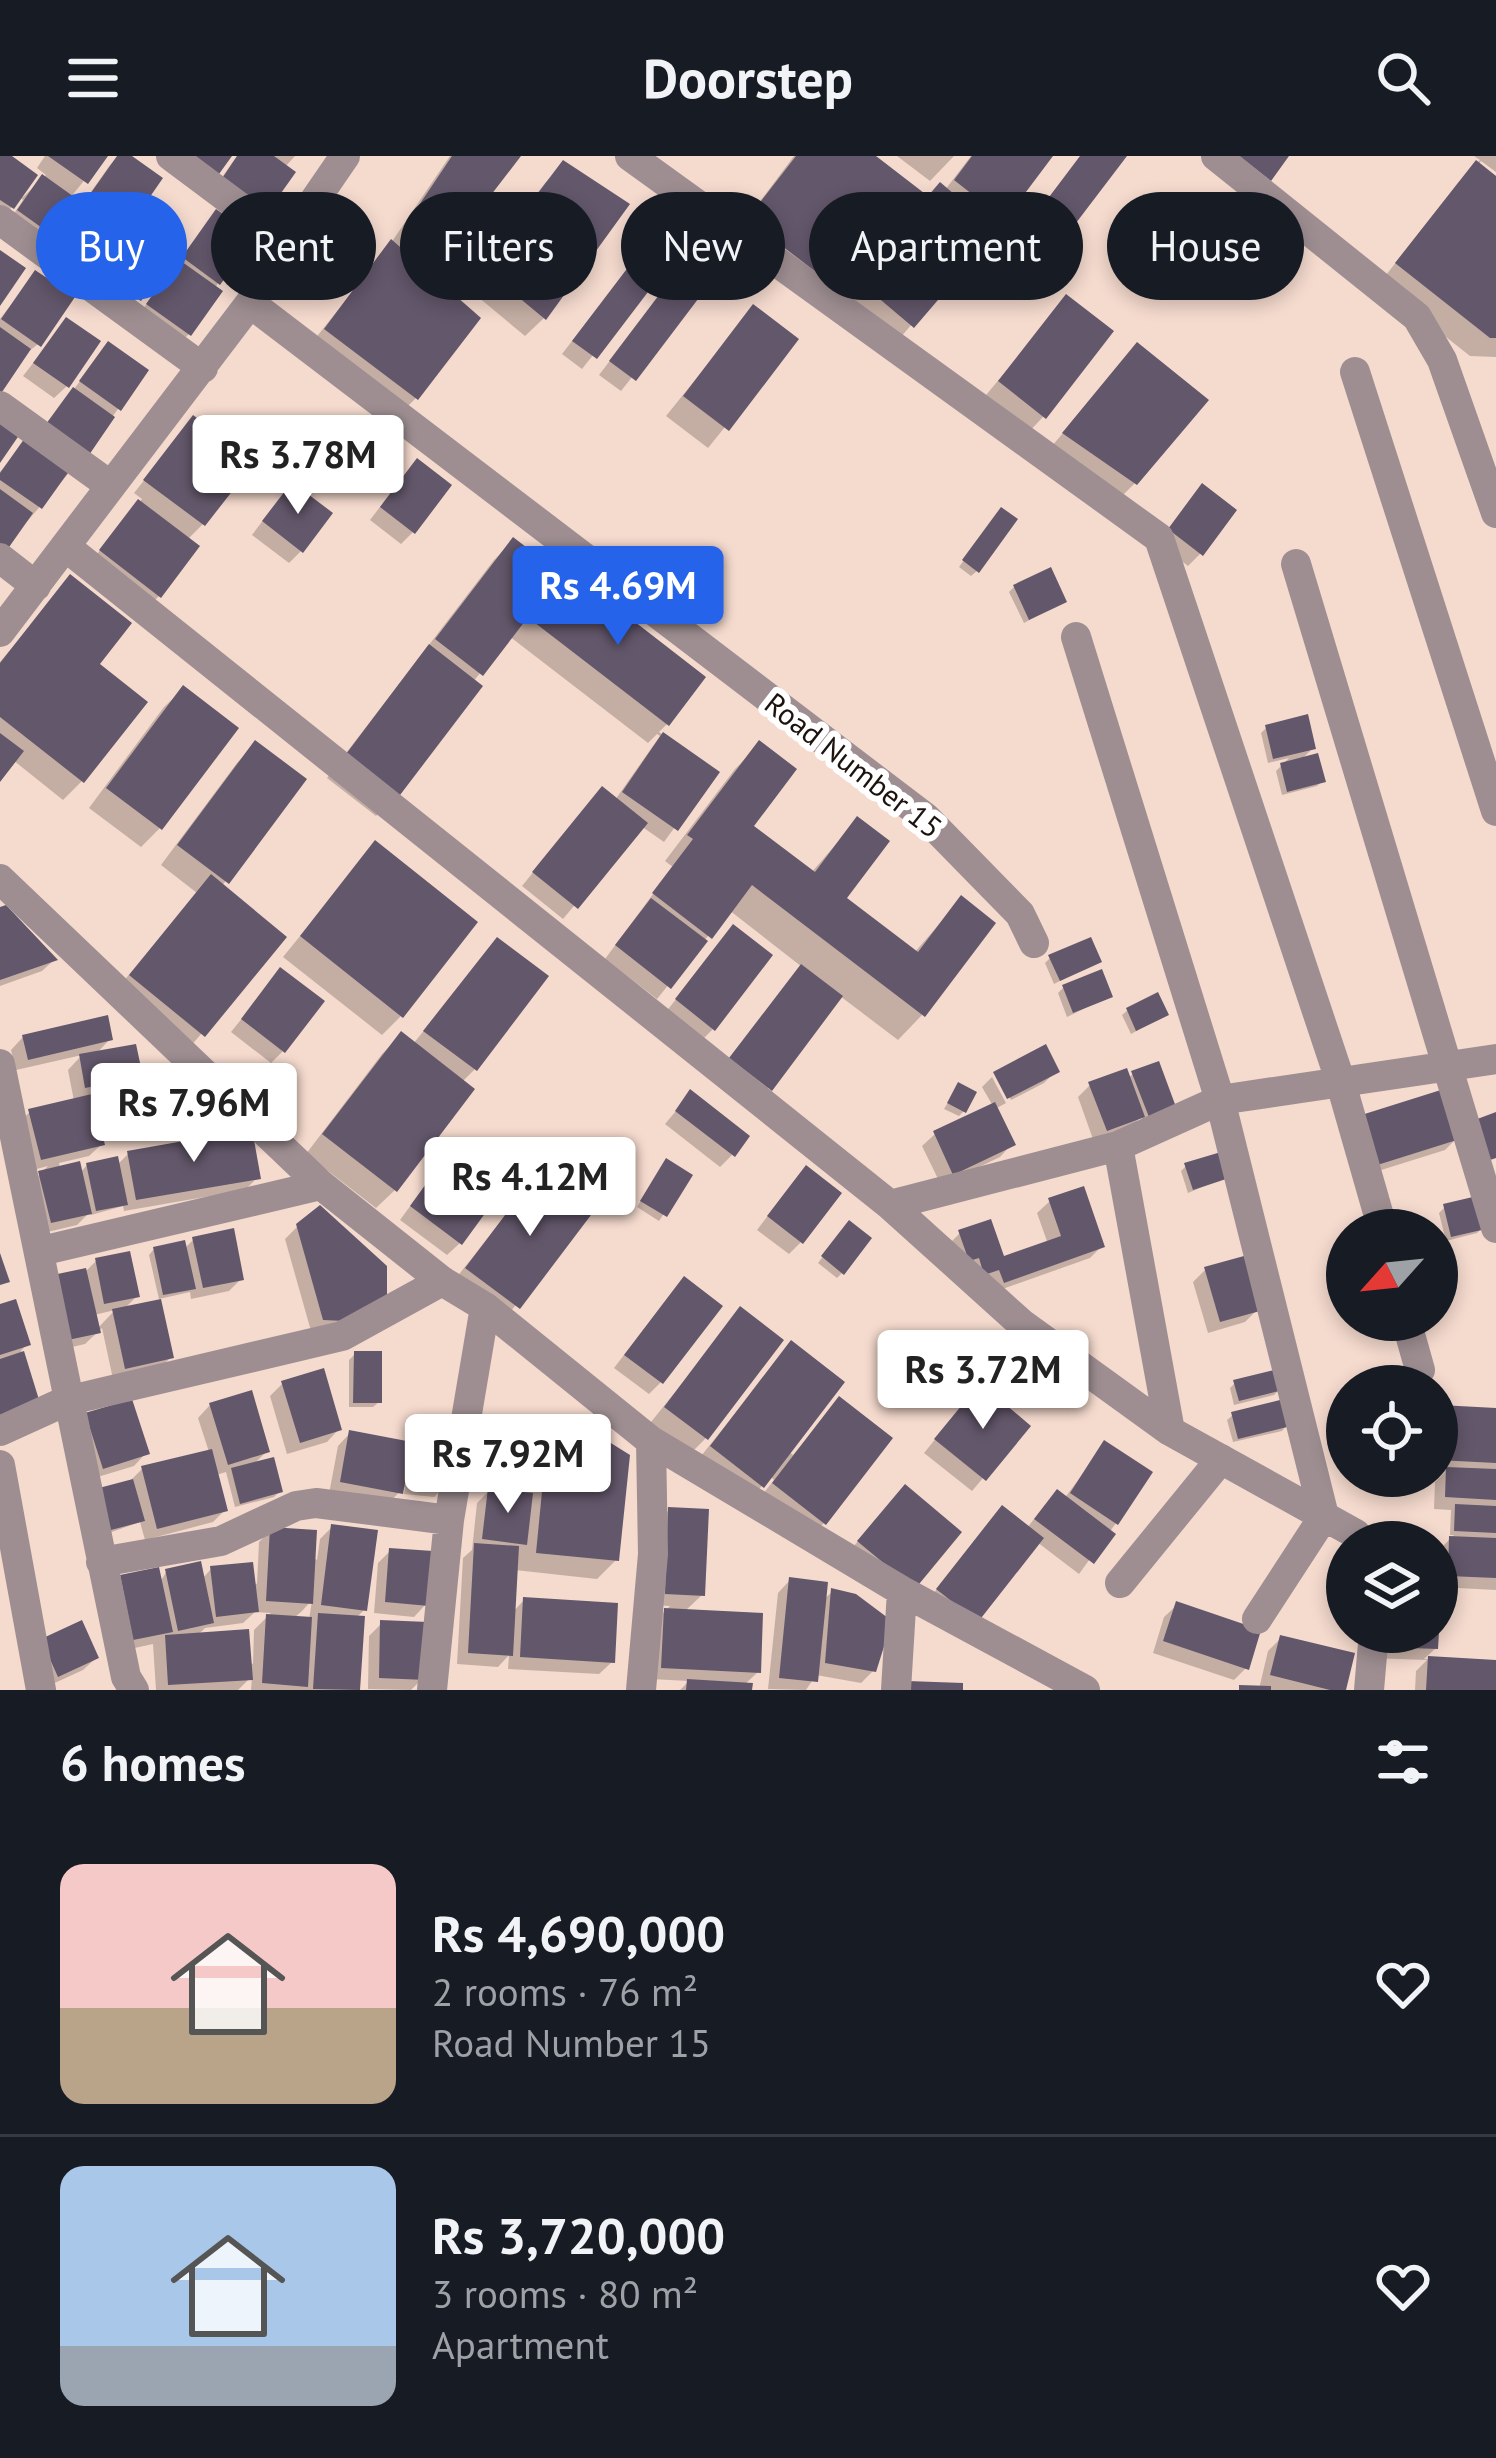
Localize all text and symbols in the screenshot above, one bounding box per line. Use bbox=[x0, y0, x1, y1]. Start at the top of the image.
text: Doorstep bbox=[643, 43, 853, 113]
icon: menu bbox=[60, 45, 126, 111]
icon: search bbox=[1370, 45, 1436, 111]
chip: Buy bbox=[36, 192, 187, 300]
chip: Rent bbox=[211, 192, 376, 300]
chip: Filters bbox=[400, 192, 597, 300]
chip: New bbox=[621, 192, 785, 300]
chip: Apartment bbox=[809, 192, 1083, 300]
chip: House bbox=[1107, 192, 1304, 300]
pin: Rs 3.78M bbox=[174, 415, 422, 517]
text: Rs 3.78M bbox=[220, 428, 376, 479]
pin: Rs 4.69M bbox=[494, 546, 742, 648]
text: Rs 4.69M bbox=[540, 559, 696, 610]
street label: Road Number 15 bbox=[757, 683, 950, 846]
pin: Rs 7.96M bbox=[70, 1063, 318, 1165]
text: Rs 7.96M bbox=[118, 1076, 270, 1127]
pin: Rs 4.12M bbox=[406, 1137, 654, 1239]
text: Rs 4.12M bbox=[452, 1150, 608, 1201]
north arrow bbox=[1326, 1209, 1458, 1341]
map controls bbox=[1326, 1209, 1458, 1653]
pin: Rs 3.72M bbox=[859, 1330, 1107, 1432]
text: Rs 3.72M bbox=[905, 1343, 1061, 1394]
button: locate bbox=[1326, 1365, 1458, 1497]
pin: Rs 7.92M bbox=[384, 1414, 632, 1516]
text: Rs 7.92M bbox=[432, 1427, 584, 1478]
button: layers bbox=[1326, 1521, 1458, 1653]
text: 6 homes bbox=[60, 1729, 246, 1795]
icon: filters bbox=[1370, 1729, 1436, 1795]
text: Rs 4,690,000 bbox=[432, 1900, 725, 1966]
icon: home bbox=[156, 1912, 300, 2056]
icon: heart bbox=[1370, 1951, 1436, 2017]
text: 2 rooms · 76 m² bbox=[432, 1966, 698, 2017]
text: Road Number 15 bbox=[432, 2017, 711, 2068]
text: Rs 3,720,000 bbox=[432, 2202, 725, 2268]
icon: home bbox=[156, 2214, 300, 2358]
icon: heart bbox=[1370, 2253, 1436, 2319]
text: 3 rooms · 80 m² bbox=[432, 2268, 698, 2319]
text: Apartment bbox=[432, 2319, 609, 2370]

